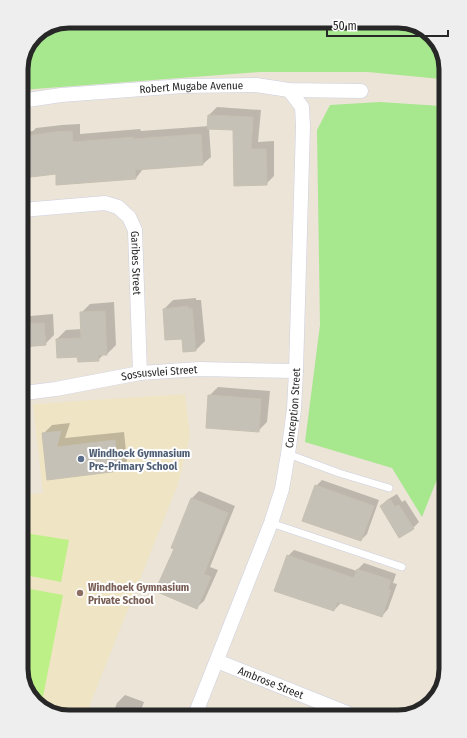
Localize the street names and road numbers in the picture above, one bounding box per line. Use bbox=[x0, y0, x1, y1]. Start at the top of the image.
street label: Robert Mugabe Avenue bbox=[139, 79, 243, 96]
street label: Garibes Street bbox=[129, 231, 144, 296]
street label: Sossusvlei Street bbox=[120, 363, 198, 383]
street label: Conception Street bbox=[282, 367, 303, 449]
street label: Ambrose Street bbox=[236, 664, 306, 702]

